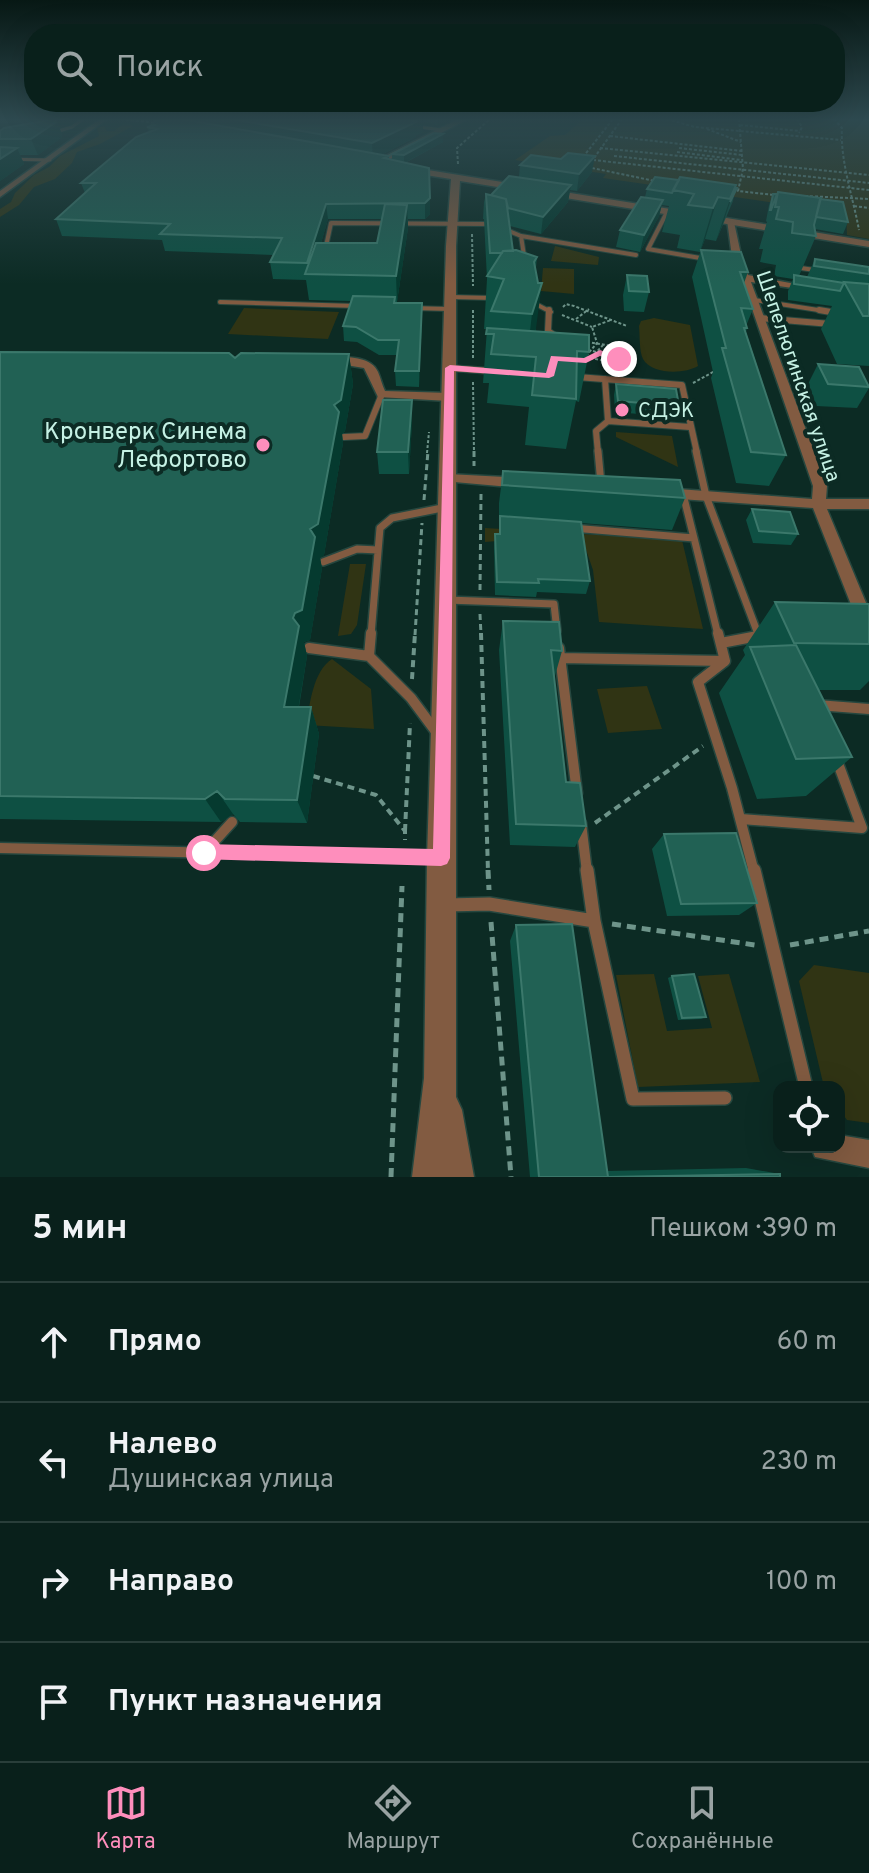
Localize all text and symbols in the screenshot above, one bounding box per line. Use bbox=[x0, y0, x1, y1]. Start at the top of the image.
search box bbox=[24, 24, 845, 112]
icon: search bbox=[52, 46, 96, 90]
text: Поиск bbox=[116, 50, 204, 87]
street label: Шепелюгинская улица bbox=[749, 268, 845, 486]
route end bbox=[601, 341, 637, 377]
place label: СДЭК bbox=[638, 399, 694, 425]
marker: СДЭК bbox=[613, 401, 631, 419]
place label: Кронверк Синема Лефортово bbox=[44, 418, 247, 476]
marker: Кронверк Синема Лефортово bbox=[254, 436, 272, 454]
route start bbox=[186, 835, 222, 871]
map controls bbox=[773, 1081, 845, 1153]
button: locate bbox=[773, 1081, 845, 1153]
text: 5 мин bbox=[32, 1208, 128, 1251]
text: Пешком · 390 m bbox=[649, 1213, 837, 1246]
icon: ahead bbox=[32, 1320, 76, 1364]
text: Прямо bbox=[108, 1324, 202, 1361]
text: 60 m bbox=[777, 1326, 837, 1359]
text: Налево bbox=[108, 1427, 217, 1464]
icon: left bbox=[32, 1440, 76, 1484]
text: 230 m bbox=[761, 1446, 837, 1479]
text: Душинская улица bbox=[108, 1464, 334, 1497]
icon: right bbox=[32, 1560, 76, 1604]
text: Направо bbox=[108, 1564, 234, 1601]
text: 100 m bbox=[766, 1566, 837, 1599]
icon: arrive bbox=[32, 1680, 76, 1724]
text: Пункт назначения bbox=[108, 1684, 382, 1721]
tab: Карта bbox=[95, 1781, 156, 1856]
tab: Маршрут bbox=[346, 1781, 440, 1856]
tab: Сохранённые bbox=[631, 1781, 774, 1856]

